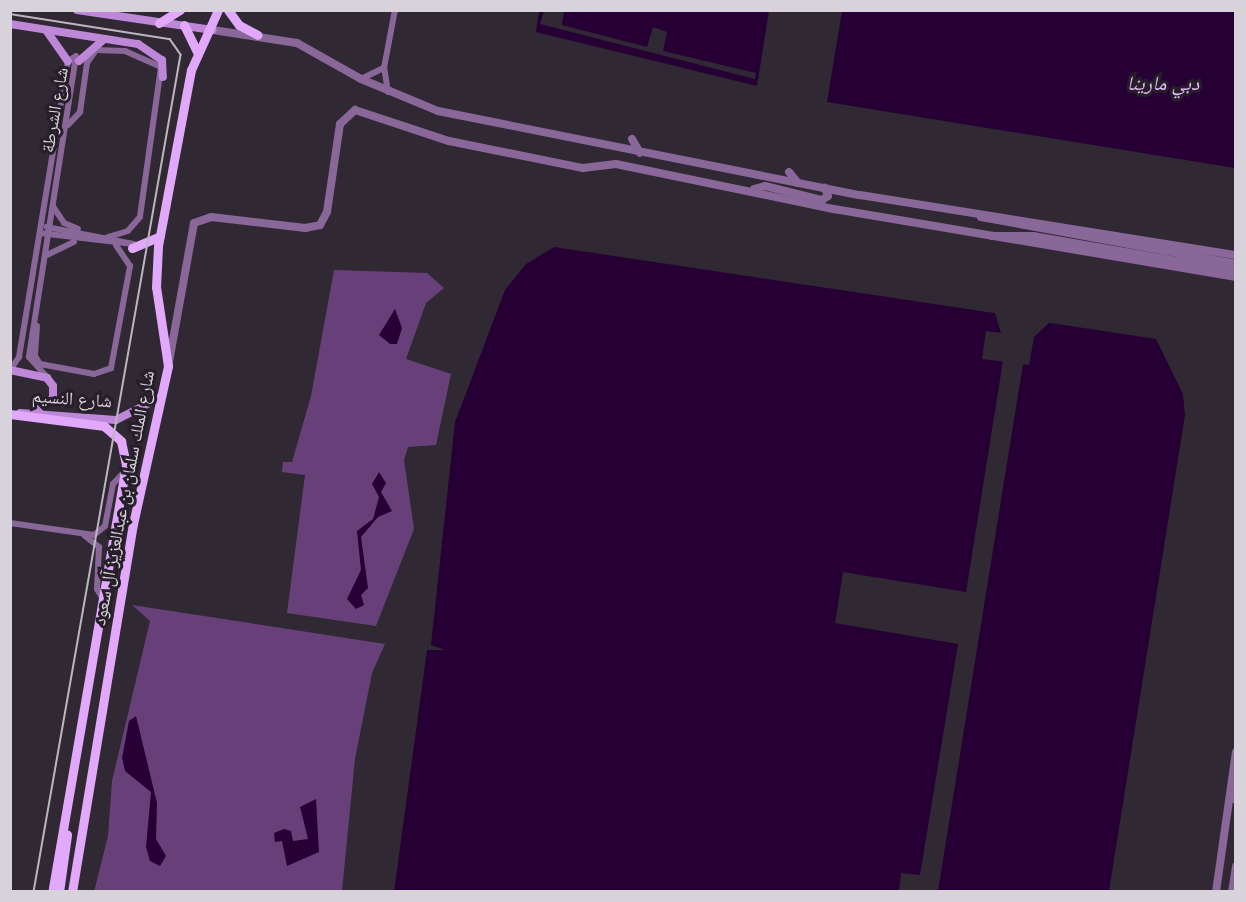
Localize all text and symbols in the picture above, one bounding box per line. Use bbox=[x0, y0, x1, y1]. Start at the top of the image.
street label: شارع الشرطة bbox=[37, 66, 73, 154]
water label: دبي مارينا bbox=[1127, 71, 1199, 95]
street label: شارع الملك سلمان بن عبدالعزيز آل سعود bbox=[89, 369, 159, 627]
street label: شارع النسيم bbox=[31, 385, 113, 413]

